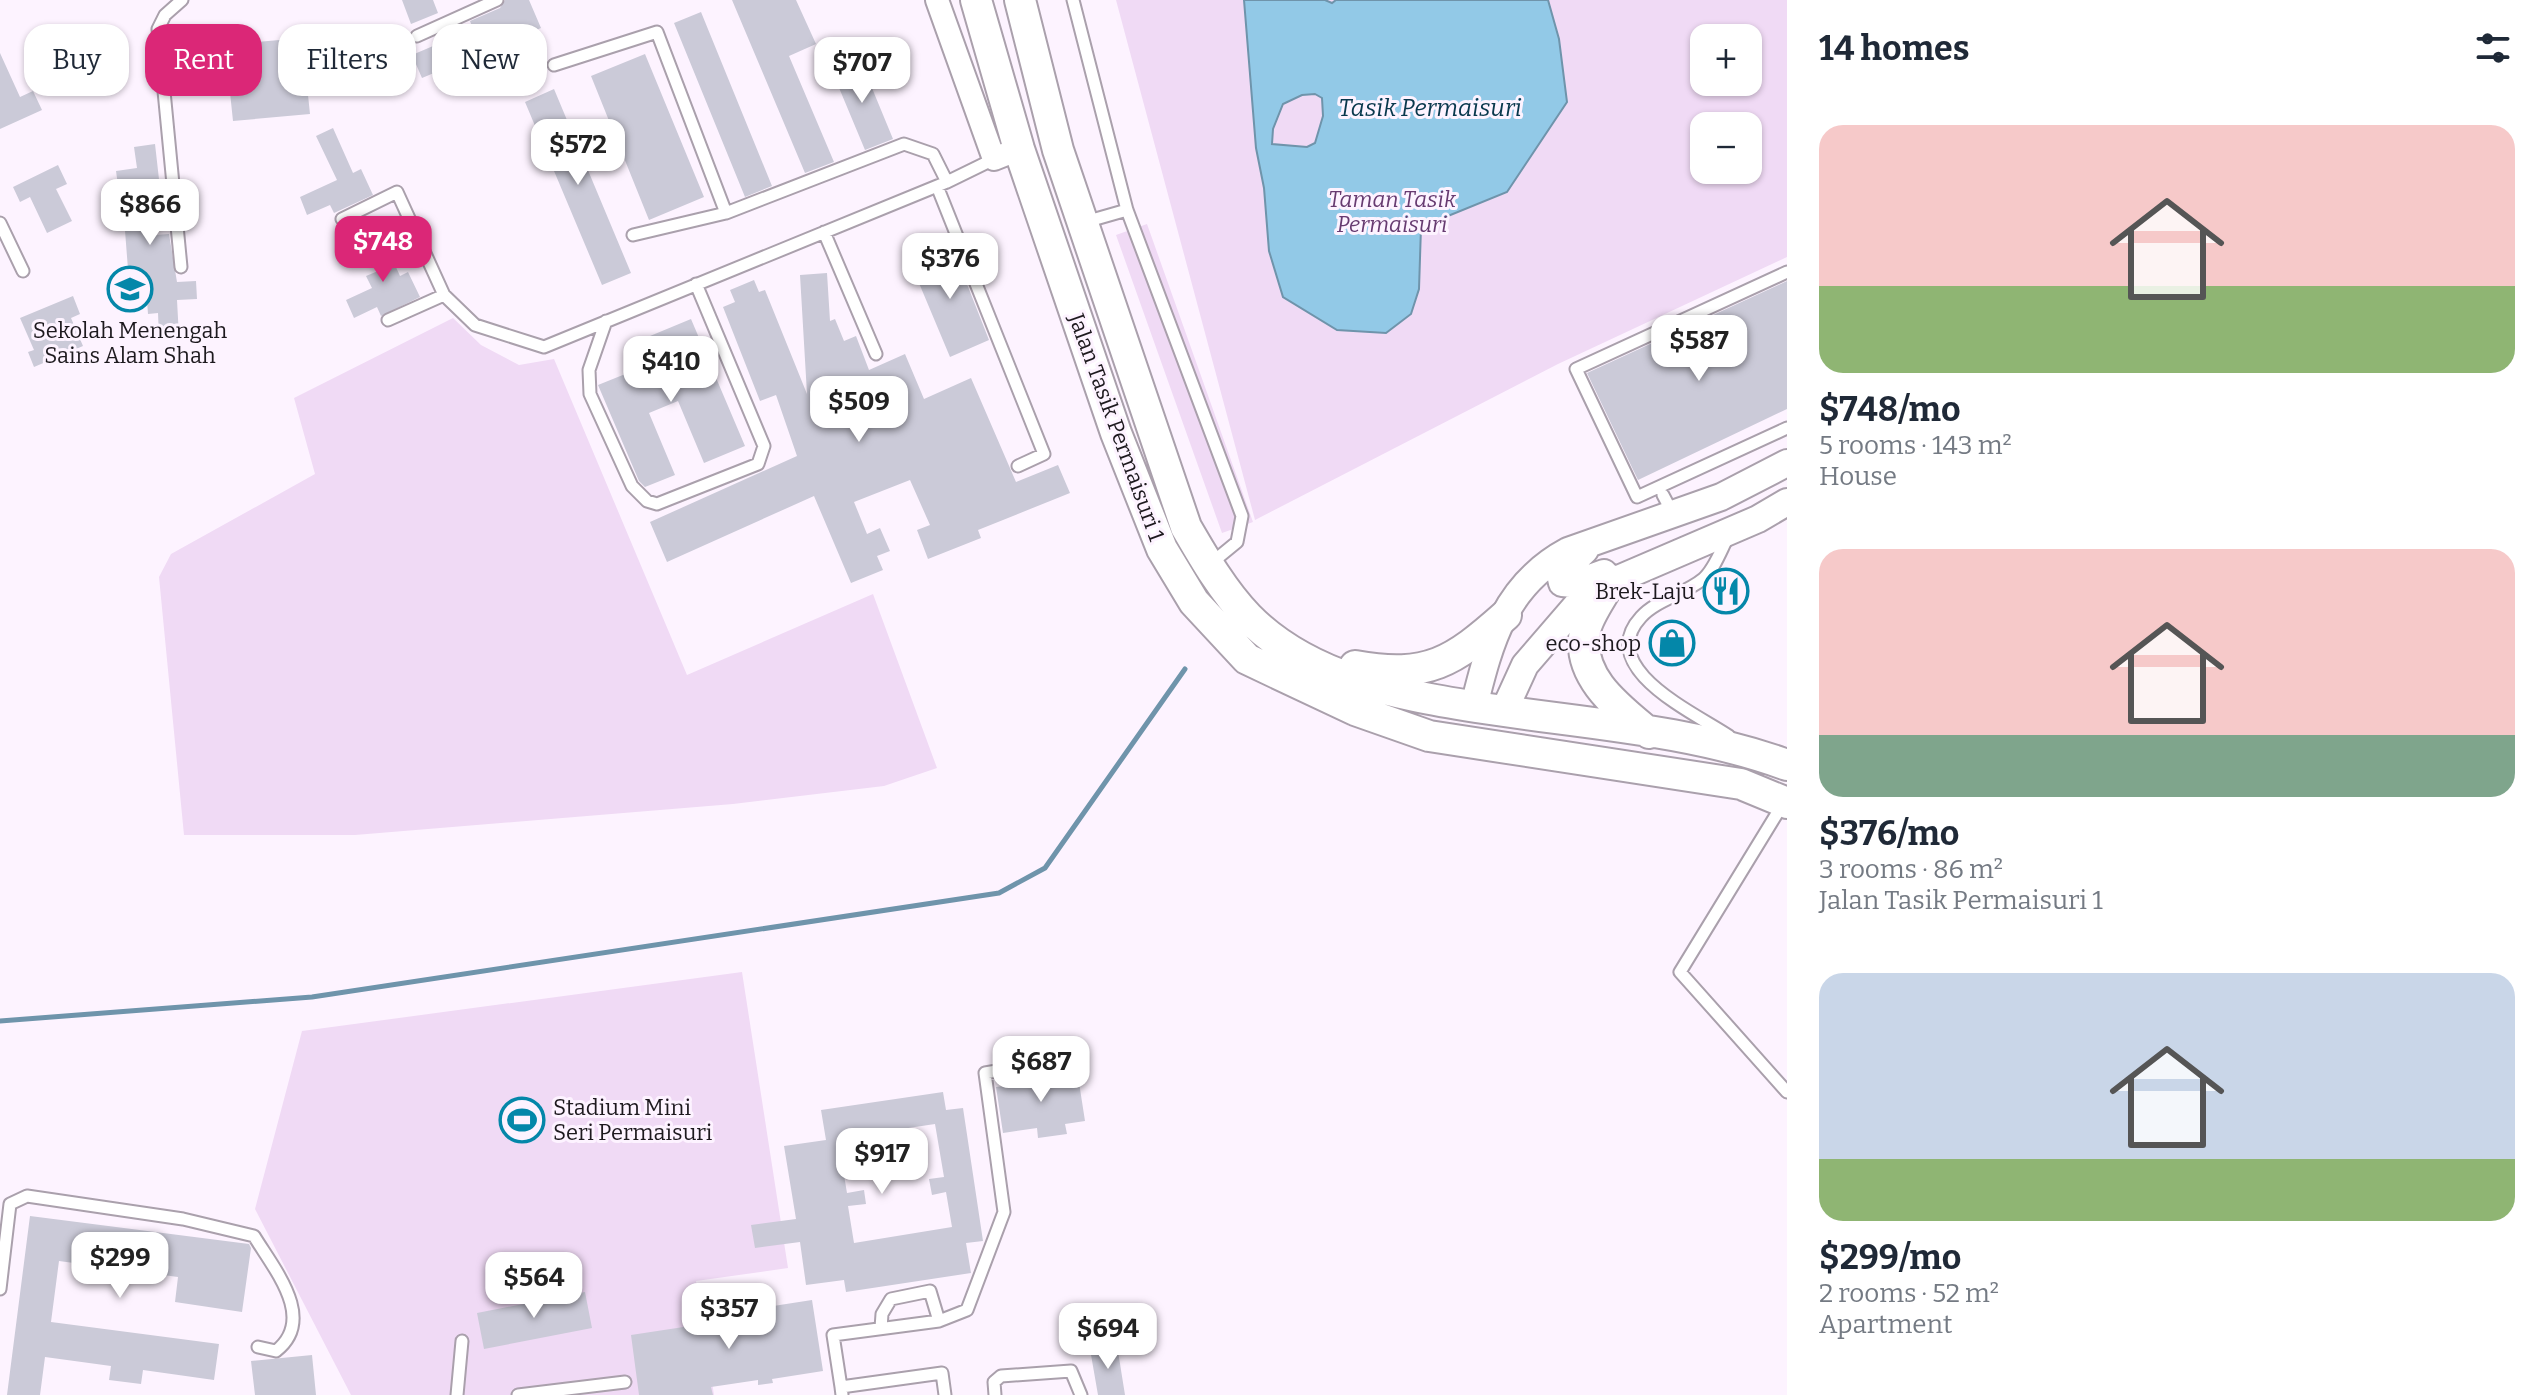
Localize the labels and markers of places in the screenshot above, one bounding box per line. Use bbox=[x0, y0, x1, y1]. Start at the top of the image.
pin: $707 bbox=[815, 37, 909, 105]
pin: $572 bbox=[531, 119, 625, 187]
pin: $866 bbox=[103, 179, 197, 247]
pin: $748 bbox=[336, 216, 430, 284]
pin: $376 bbox=[903, 233, 997, 301]
school or university icon: Sekolah Menengah Sains Alam Shah bbox=[106, 265, 154, 313]
pin: $587 bbox=[1652, 315, 1746, 383]
place label: Sekolah Menengah Sains Alam Shah bbox=[33, 317, 227, 369]
pin: $410 bbox=[624, 336, 718, 404]
pin: $509 bbox=[812, 376, 906, 444]
restaurant icon: Brek-Laju bbox=[1702, 567, 1750, 615]
place label: Brek-Laju bbox=[1595, 578, 1695, 605]
shop icon: eco-shop bbox=[1648, 619, 1696, 667]
place label: eco-shop bbox=[1545, 630, 1641, 657]
pin: $687 bbox=[994, 1036, 1088, 1104]
place label: Stadium Mini Seri Permaisuri bbox=[553, 1094, 713, 1146]
sports icon: Stadium Mini Seri Permaisuri bbox=[498, 1096, 546, 1144]
pin: $917 bbox=[835, 1128, 929, 1196]
pin: $299 bbox=[73, 1232, 167, 1300]
pin: $564 bbox=[487, 1252, 581, 1320]
pin: $357 bbox=[682, 1283, 776, 1351]
pin: $694 bbox=[1061, 1303, 1155, 1371]

